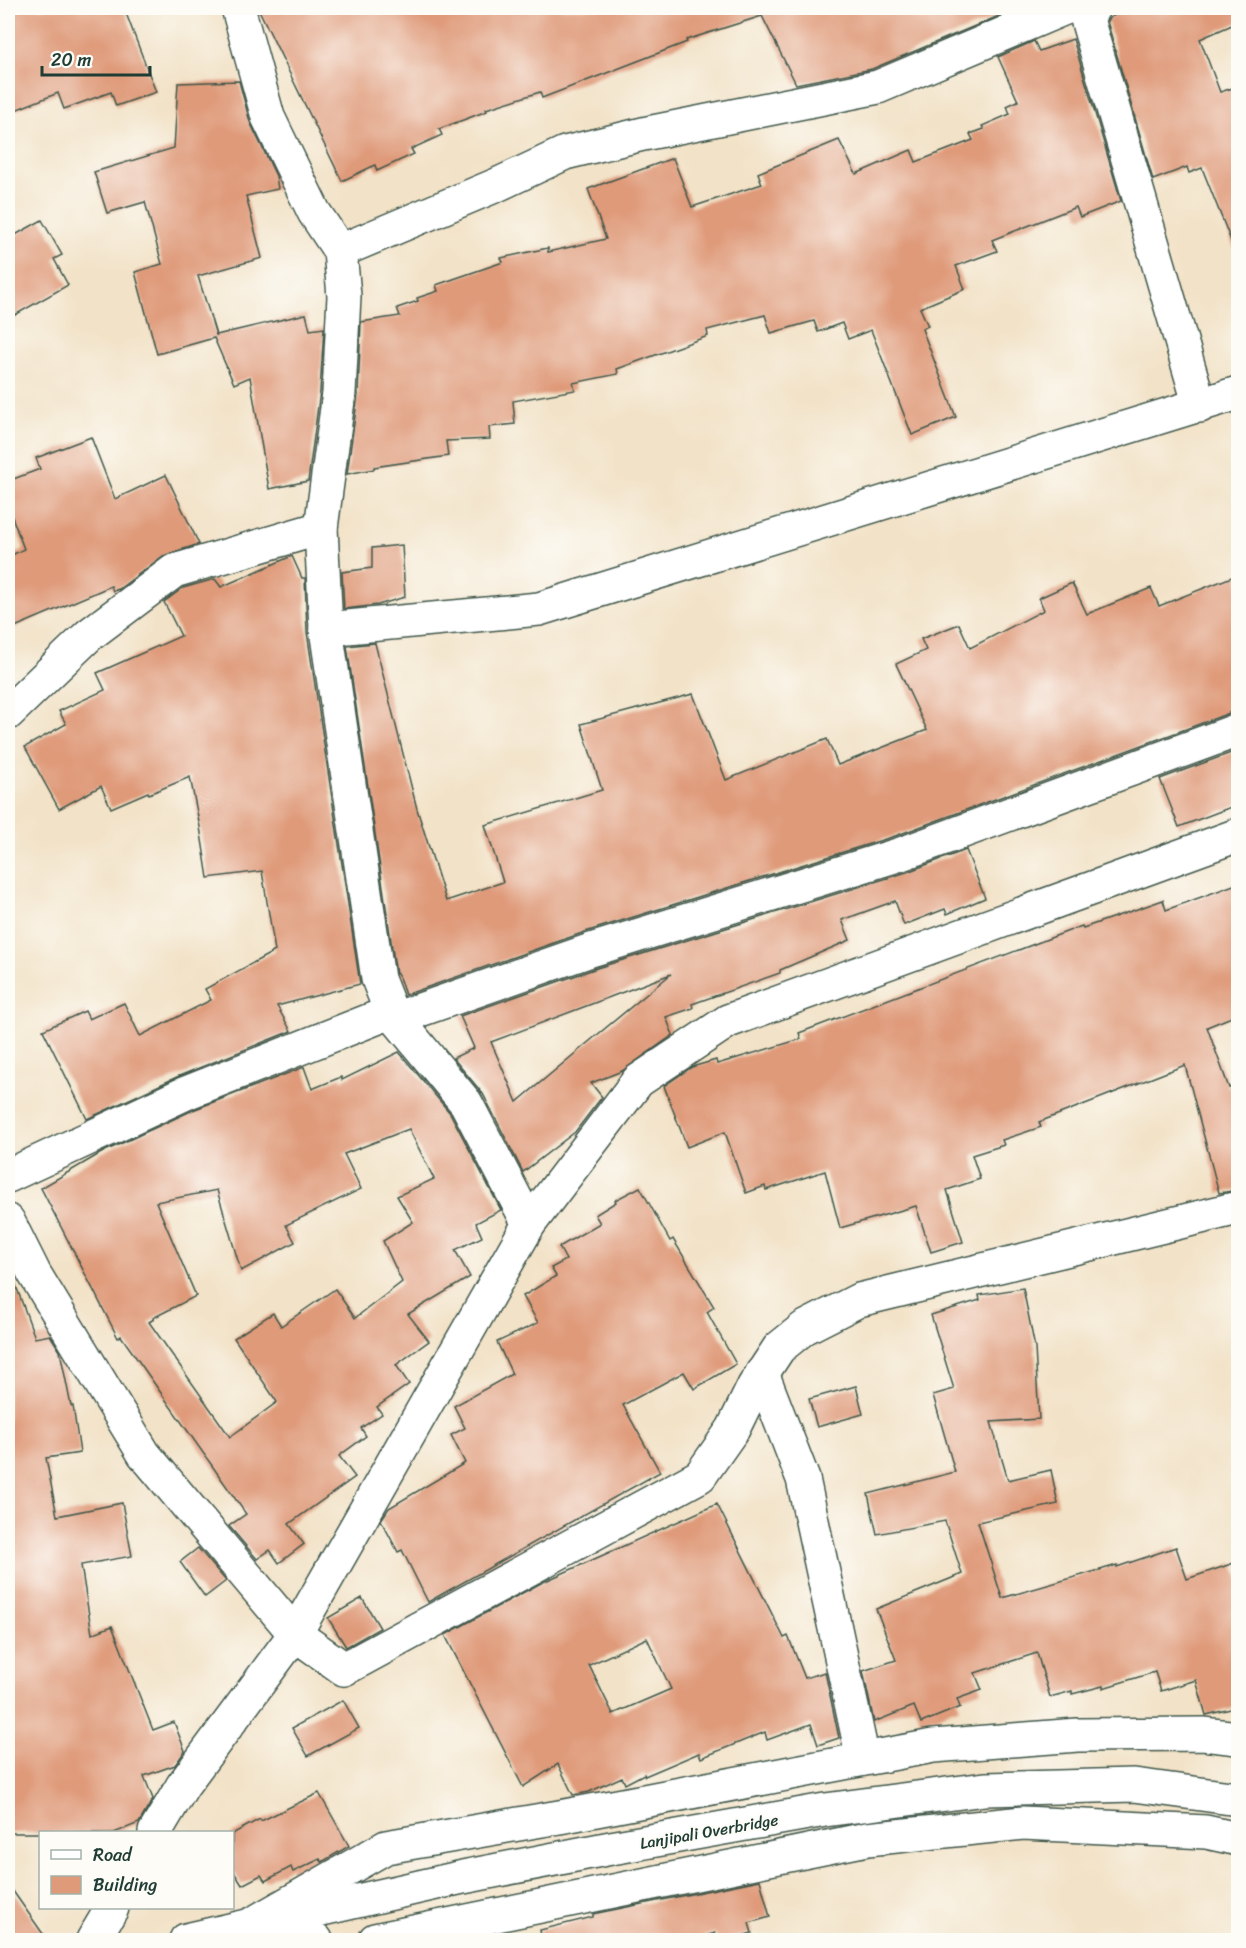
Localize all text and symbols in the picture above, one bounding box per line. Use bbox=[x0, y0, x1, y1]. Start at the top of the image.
scale bar bbox=[42, 39, 150, 77]
text: 20 m bbox=[51, 44, 91, 76]
street label: Lanjipali Overbridge bbox=[637, 1805, 781, 1858]
legend bbox=[39, 1831, 234, 1909]
text: Road bbox=[93, 1839, 133, 1871]
text: Building bbox=[93, 1869, 157, 1901]

